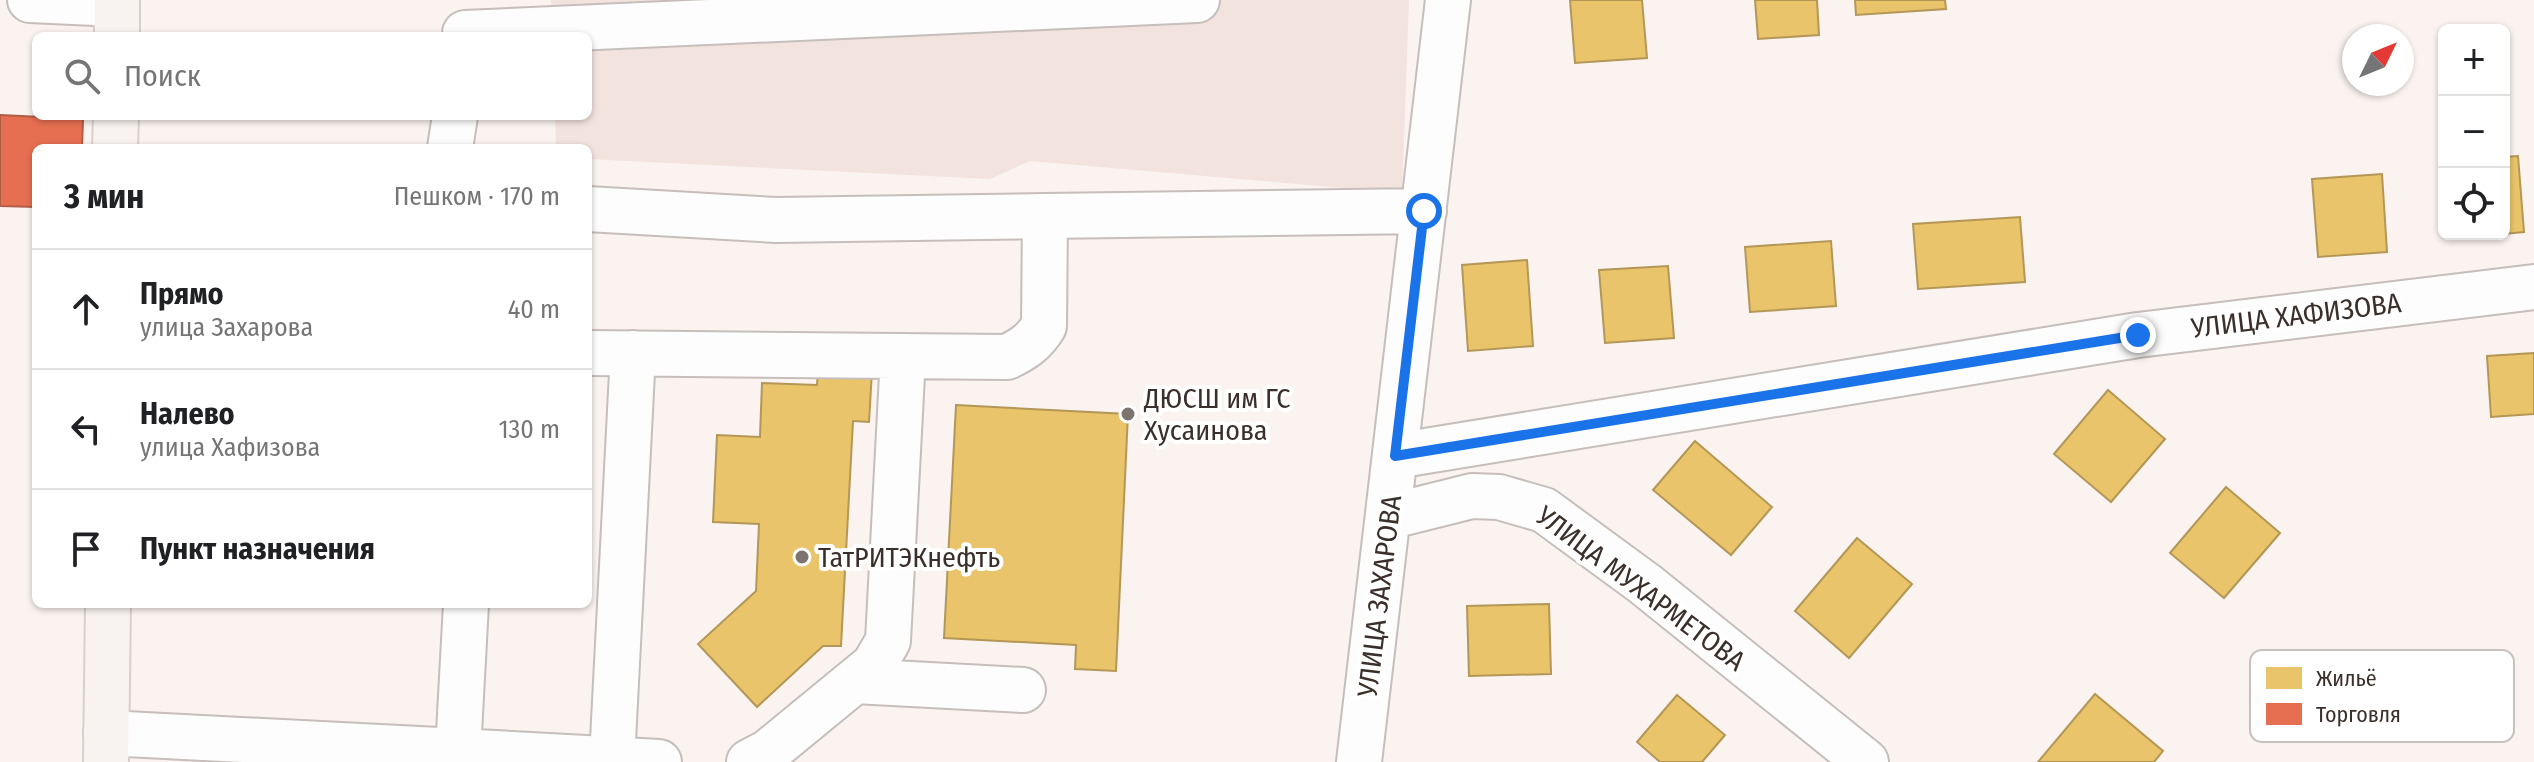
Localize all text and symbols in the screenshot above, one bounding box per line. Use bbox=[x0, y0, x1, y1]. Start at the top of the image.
north arrow bbox=[2342, 24, 2414, 96]
map controls bbox=[2438, 24, 2510, 240]
button: + bbox=[2438, 24, 2510, 96]
search box bbox=[32, 32, 592, 120]
icon: search bbox=[60, 54, 104, 98]
text: Поиск bbox=[124, 58, 201, 94]
button: − bbox=[2438, 96, 2510, 168]
button: locate bbox=[2438, 168, 2510, 240]
text: 3 мин bbox=[64, 176, 144, 217]
text: Пешком · 170 m bbox=[394, 181, 560, 212]
route start bbox=[1406, 193, 1442, 229]
text: Прямо bbox=[140, 276, 224, 312]
street label: УЛИЦА ХАФИЗОВА bbox=[2188, 286, 2403, 345]
icon: ahead bbox=[64, 287, 108, 331]
text: 40 m bbox=[508, 294, 560, 325]
text: улица Захарова bbox=[140, 312, 313, 343]
route end bbox=[2120, 317, 2156, 353]
place label: ДЮСШ им ГС Хусаинова bbox=[1143, 382, 1290, 447]
text: Налево bbox=[140, 396, 235, 432]
marker: ДЮСШ им ГС Хусаинова bbox=[1119, 405, 1137, 423]
icon: left bbox=[64, 407, 108, 451]
text: 130 m bbox=[498, 414, 560, 445]
text: улица Хафизова bbox=[140, 432, 320, 463]
street label: УЛИЦА ЗАХАРОВА bbox=[1351, 493, 1408, 700]
street label: УЛИЦА МУХАРМЕТОВА bbox=[1529, 499, 1752, 678]
icon: arrive bbox=[64, 527, 108, 571]
text: Пункт назначения bbox=[140, 531, 375, 567]
place label: ТатРИТЭКнефть bbox=[818, 541, 1000, 574]
marker: ТатРИТЭКнефть bbox=[793, 548, 811, 566]
legend bbox=[2250, 650, 2514, 742]
text: Жильё bbox=[2316, 665, 2377, 692]
text: Торговля bbox=[2316, 701, 2401, 728]

